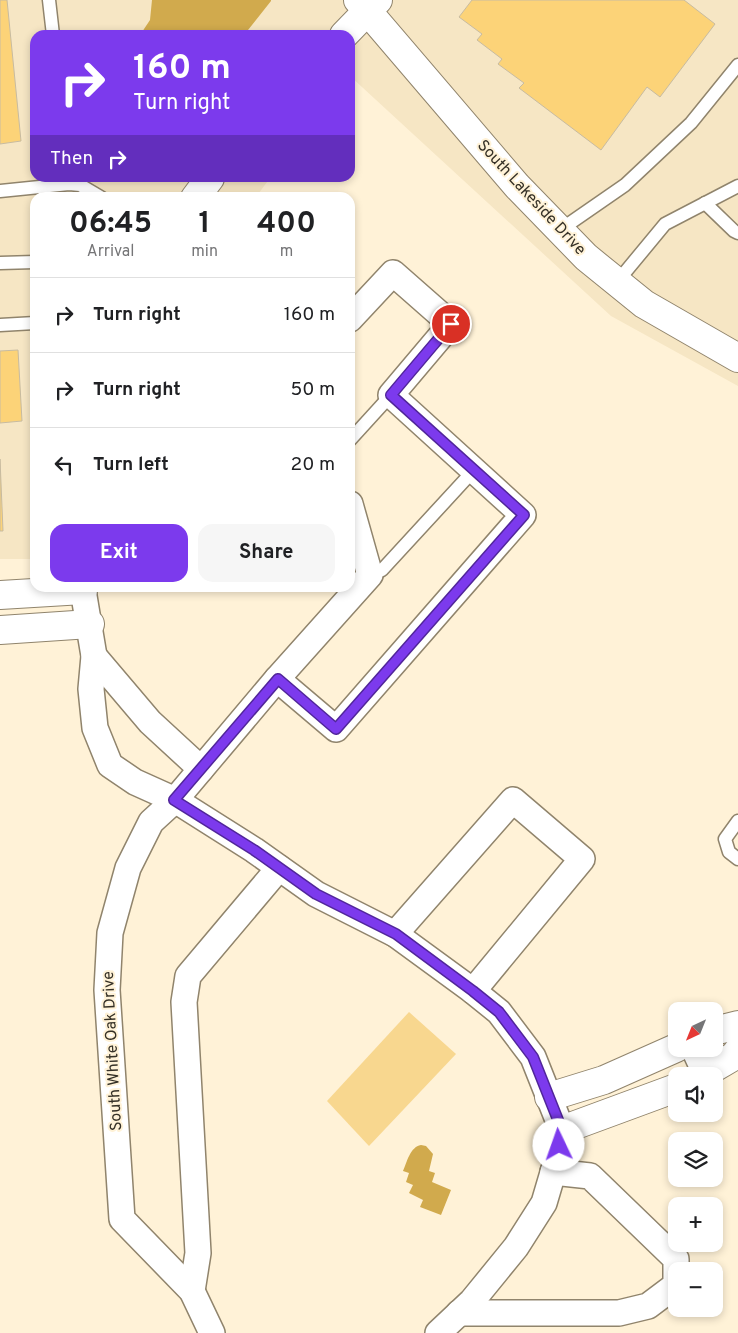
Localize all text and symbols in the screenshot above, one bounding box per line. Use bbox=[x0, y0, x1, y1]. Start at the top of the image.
text: 160 m bbox=[133, 47, 231, 91]
icon: right bbox=[50, 50, 115, 115]
text: Turn right bbox=[133, 90, 230, 117]
street label: South Lakeside Drive bbox=[472, 136, 590, 260]
icon: right bbox=[103, 145, 131, 173]
text: Then bbox=[50, 147, 93, 171]
text: 06:45 bbox=[69, 206, 152, 243]
text: 1 bbox=[199, 206, 211, 243]
text: 400 bbox=[257, 206, 316, 243]
text: Arrival bbox=[87, 242, 134, 262]
text: min bbox=[191, 242, 218, 262]
text: m bbox=[280, 242, 293, 262]
icon: right bbox=[50, 301, 78, 329]
text: Turn right bbox=[93, 303, 181, 327]
text: 160 m bbox=[284, 303, 335, 327]
pin bbox=[430, 303, 472, 345]
icon: arrive bbox=[437, 310, 465, 338]
icon: right bbox=[50, 376, 78, 404]
text: Turn right bbox=[93, 378, 181, 402]
text: 50 m bbox=[290, 378, 335, 402]
icon: left bbox=[50, 451, 78, 479]
text: Turn left bbox=[93, 453, 169, 477]
text: 20 m bbox=[291, 453, 335, 477]
button: Exit bbox=[50, 524, 188, 582]
button: Share bbox=[198, 524, 335, 582]
street label: South White Oak Drive bbox=[99, 971, 127, 1131]
north arrow bbox=[668, 1002, 722, 1058]
map controls bbox=[668, 1002, 723, 1317]
button: sound bbox=[668, 1067, 723, 1122]
position arrow bbox=[532, 1118, 584, 1170]
button: layers bbox=[668, 1132, 723, 1187]
button: + bbox=[668, 1197, 723, 1252]
button: − bbox=[668, 1262, 723, 1317]

